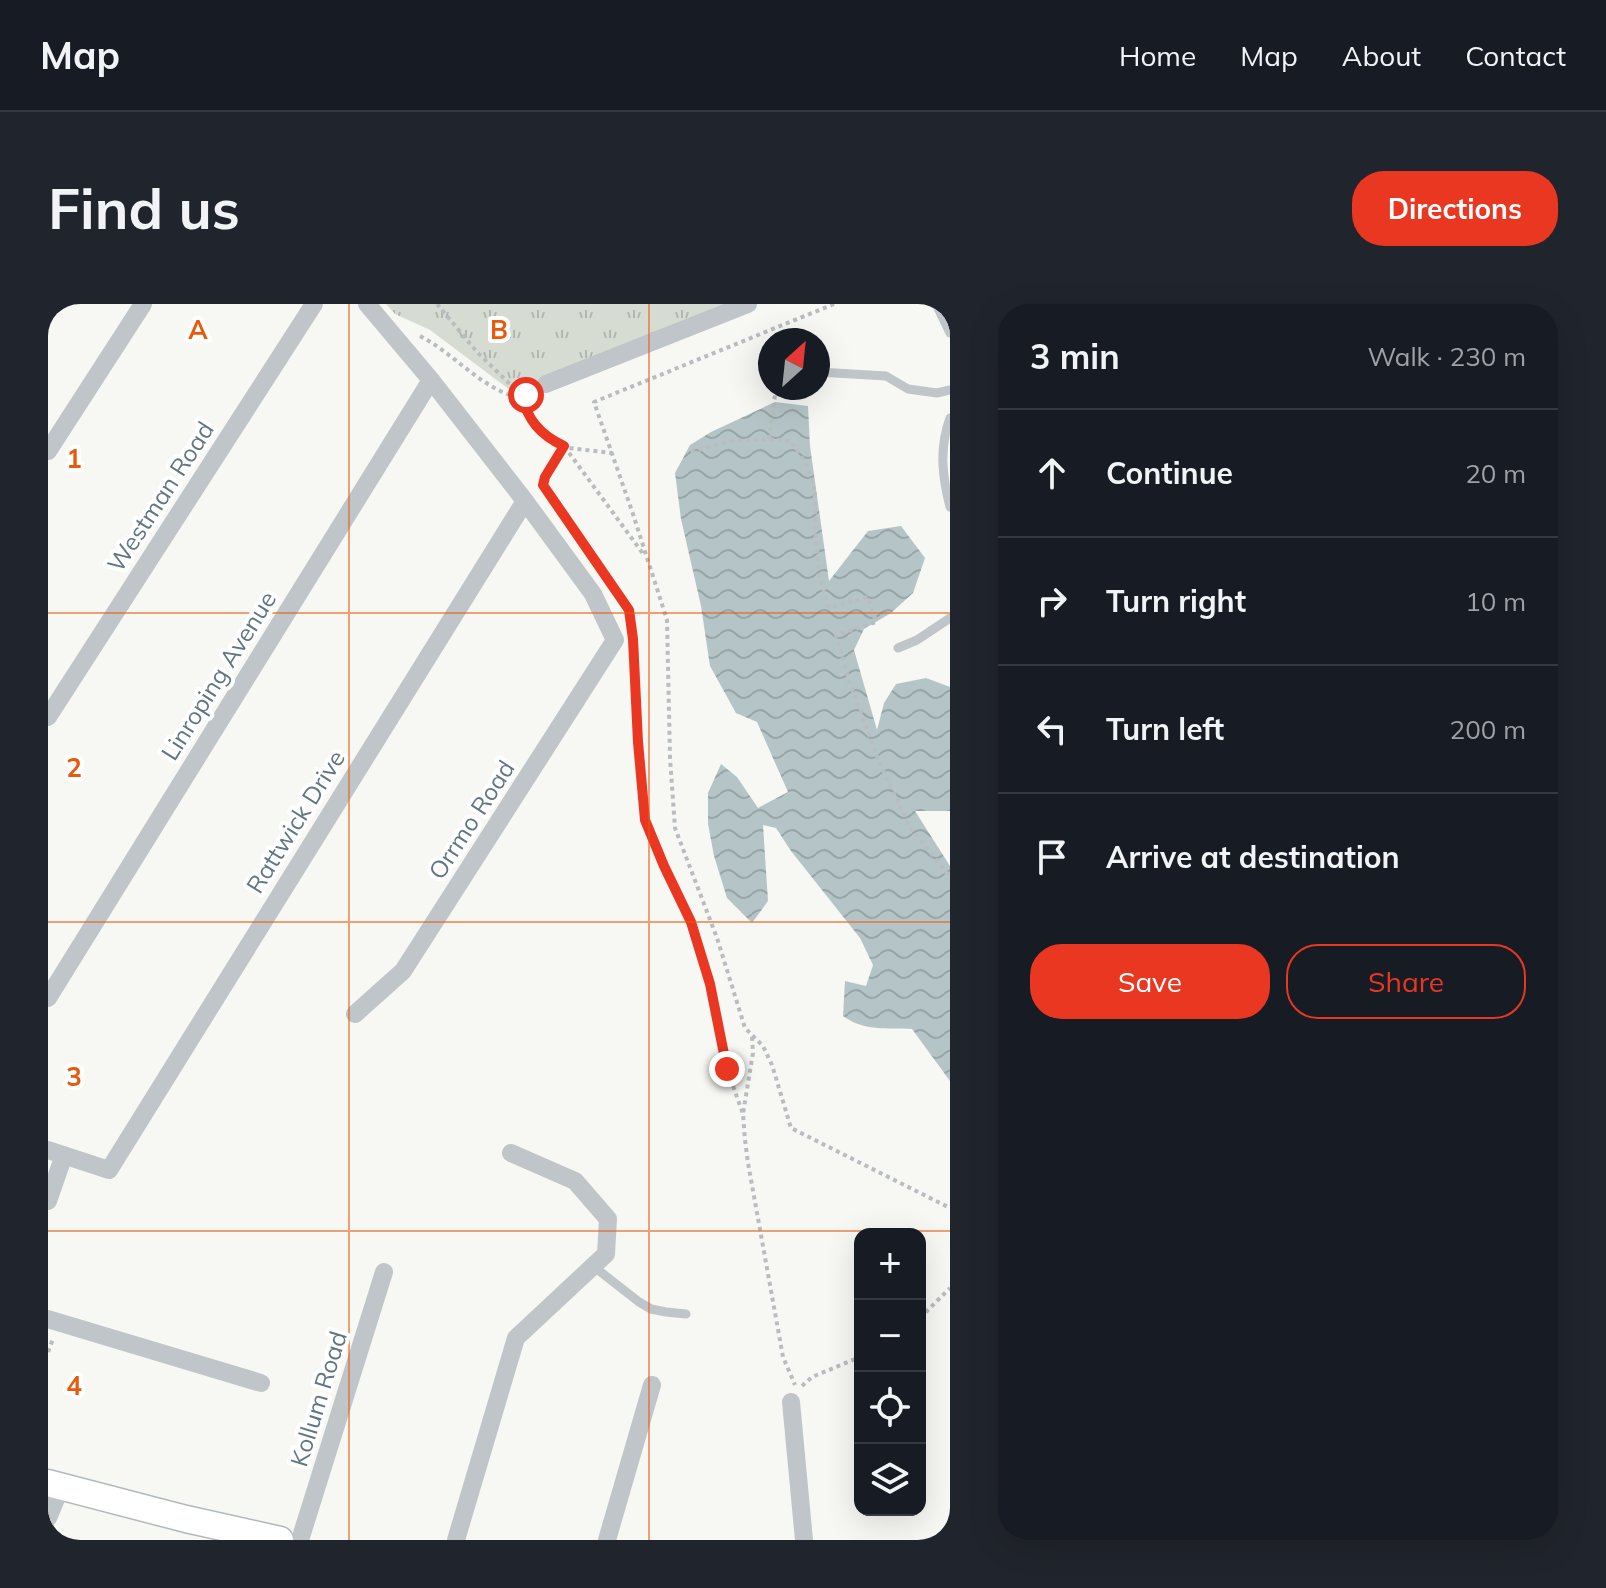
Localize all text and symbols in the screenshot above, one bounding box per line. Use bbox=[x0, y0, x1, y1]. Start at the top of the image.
text: Map bbox=[40, 31, 120, 79]
text: Home bbox=[1119, 38, 1196, 73]
text: Map bbox=[1240, 38, 1298, 73]
text: About bbox=[1342, 38, 1421, 73]
text: Contact bbox=[1465, 38, 1566, 73]
button: Directions bbox=[1352, 171, 1558, 246]
text: Find us bbox=[48, 173, 240, 243]
text: A bbox=[188, 313, 208, 346]
text: B bbox=[490, 313, 508, 346]
north arrow bbox=[758, 328, 830, 400]
text: 3 min bbox=[1030, 335, 1120, 378]
text: Walk · 230 m bbox=[1367, 340, 1526, 373]
route start bbox=[508, 377, 544, 413]
street label: Westman Road bbox=[100, 416, 220, 577]
text: 1 bbox=[66, 442, 82, 475]
icon: ahead bbox=[1030, 451, 1074, 495]
text: Continue bbox=[1106, 454, 1233, 492]
text: 20 m bbox=[1465, 457, 1526, 490]
icon: right bbox=[1030, 579, 1074, 623]
text: Turn right bbox=[1106, 582, 1246, 620]
street label: Linroping Avenue bbox=[154, 585, 282, 766]
text: 10 m bbox=[1465, 585, 1526, 618]
icon: left bbox=[1030, 707, 1074, 751]
text: Turn left bbox=[1106, 710, 1224, 748]
text: 200 m bbox=[1450, 713, 1526, 746]
street label: Rattwick Drive bbox=[239, 745, 351, 898]
text: 2 bbox=[66, 751, 82, 784]
street label: Orrmo Road bbox=[422, 754, 521, 885]
icon: arrive bbox=[1030, 835, 1074, 879]
text: Arrive at destination bbox=[1106, 838, 1400, 876]
button: Save bbox=[1030, 944, 1270, 1019]
button: Share bbox=[1286, 944, 1526, 1019]
route end bbox=[709, 1051, 745, 1087]
text: 3 bbox=[66, 1060, 82, 1093]
map controls bbox=[854, 1228, 926, 1516]
button: + bbox=[854, 1228, 926, 1300]
button: − bbox=[854, 1300, 926, 1372]
street label: Kollum Road bbox=[283, 1327, 353, 1470]
text: 4 bbox=[66, 1369, 82, 1402]
button: locate bbox=[854, 1372, 926, 1444]
button: layers bbox=[854, 1444, 926, 1516]

